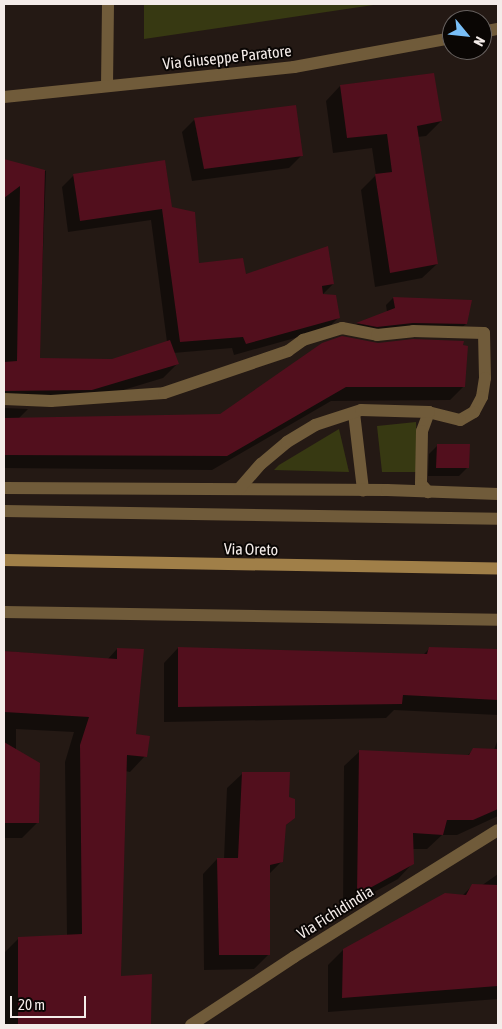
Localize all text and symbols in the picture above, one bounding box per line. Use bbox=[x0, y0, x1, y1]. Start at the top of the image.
north arrow bbox=[442, 10, 492, 60]
text: N bbox=[470, 34, 488, 49]
street label: Via Giuseppe Paratore bbox=[162, 41, 292, 73]
street label: Via Oreto bbox=[224, 539, 278, 559]
street label: Via Fichidindia bbox=[293, 881, 377, 943]
scale bar bbox=[12, 986, 89, 1018]
text: 20 m bbox=[18, 996, 45, 1013]

